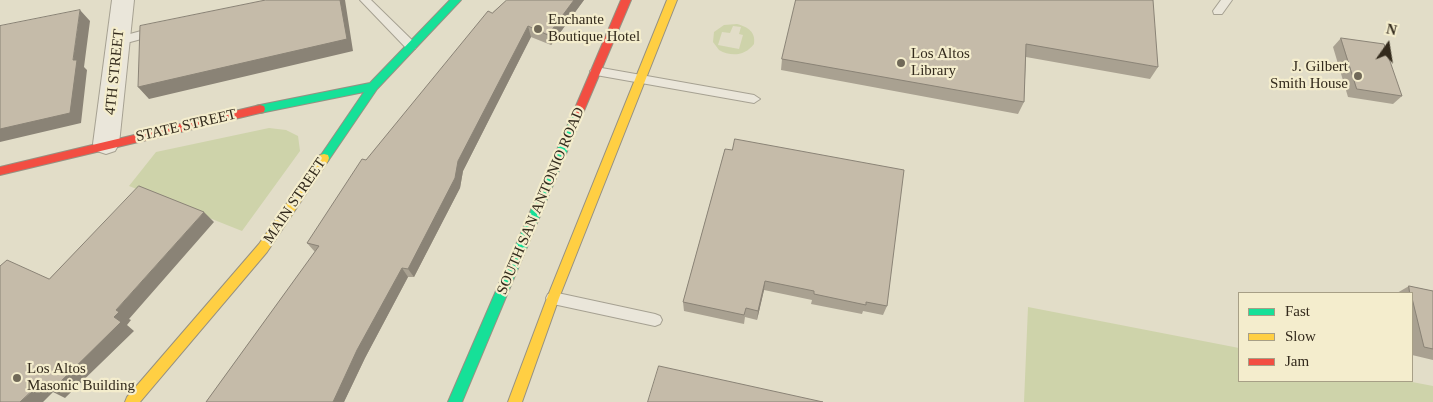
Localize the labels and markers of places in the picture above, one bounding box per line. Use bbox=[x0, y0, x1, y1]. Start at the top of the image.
place label: Enchante Boutique Hotel bbox=[548, 11, 640, 46]
marker: Enchante Boutique Hotel bbox=[532, 23, 544, 35]
place label: Los Altos Library bbox=[911, 45, 970, 80]
marker: Los Altos Library bbox=[895, 57, 907, 69]
place label: J. Gilbert Smith House bbox=[1270, 58, 1348, 93]
marker: J. Gilbert Smith House bbox=[1352, 70, 1364, 82]
place label: Los Altos Masonic Building bbox=[27, 360, 135, 395]
marker: Los Altos Masonic Building bbox=[11, 372, 23, 384]

